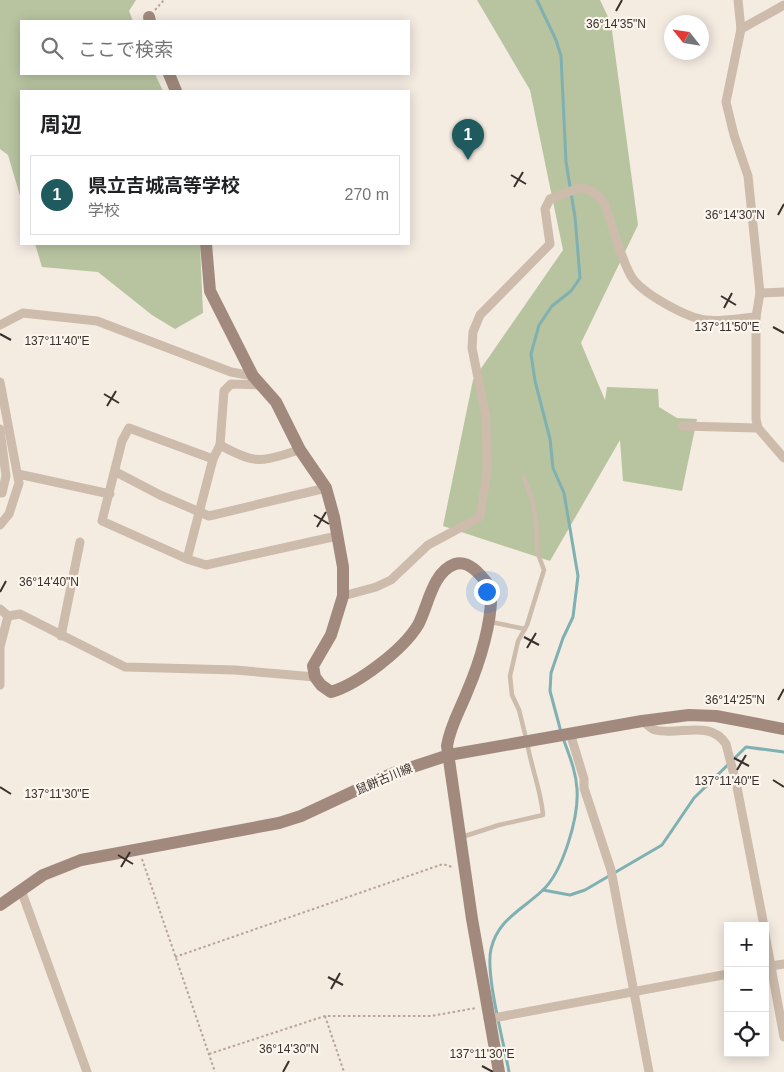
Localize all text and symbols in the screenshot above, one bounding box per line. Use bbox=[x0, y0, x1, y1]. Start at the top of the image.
north arrow bbox=[664, 15, 709, 60]
text: 36°14'35"N bbox=[586, 17, 646, 31]
search box bbox=[20, 20, 410, 75]
icon: search bbox=[38, 34, 66, 62]
text: ここで検索 bbox=[78, 39, 173, 60]
text: 周辺 bbox=[40, 113, 82, 136]
pin: 1 bbox=[452, 119, 484, 160]
text: 県立吉城高等学校 bbox=[88, 175, 240, 196]
text: 1 bbox=[53, 186, 61, 203]
text: 270 m bbox=[345, 186, 389, 203]
text: 学校 bbox=[88, 202, 120, 219]
text: 36°14'30"N bbox=[705, 208, 765, 222]
text: 137°11'50"E bbox=[694, 320, 760, 334]
text: 137°11'40"E bbox=[24, 334, 90, 348]
text: 36°14'40"N bbox=[19, 575, 79, 589]
your location bbox=[474, 579, 500, 605]
text: 36°14'25"N bbox=[705, 693, 765, 707]
street label: 鼠餅古川線 bbox=[354, 761, 414, 797]
text: 137°11'40"E bbox=[694, 774, 760, 788]
text: 137°11'30"E bbox=[24, 787, 90, 801]
map controls bbox=[724, 922, 769, 1057]
button: + bbox=[724, 922, 769, 967]
button: − bbox=[724, 967, 769, 1012]
button: locate bbox=[724, 1012, 769, 1057]
text: 36°14'30"N bbox=[259, 1042, 319, 1056]
text: 137°11'30"E bbox=[449, 1047, 515, 1061]

